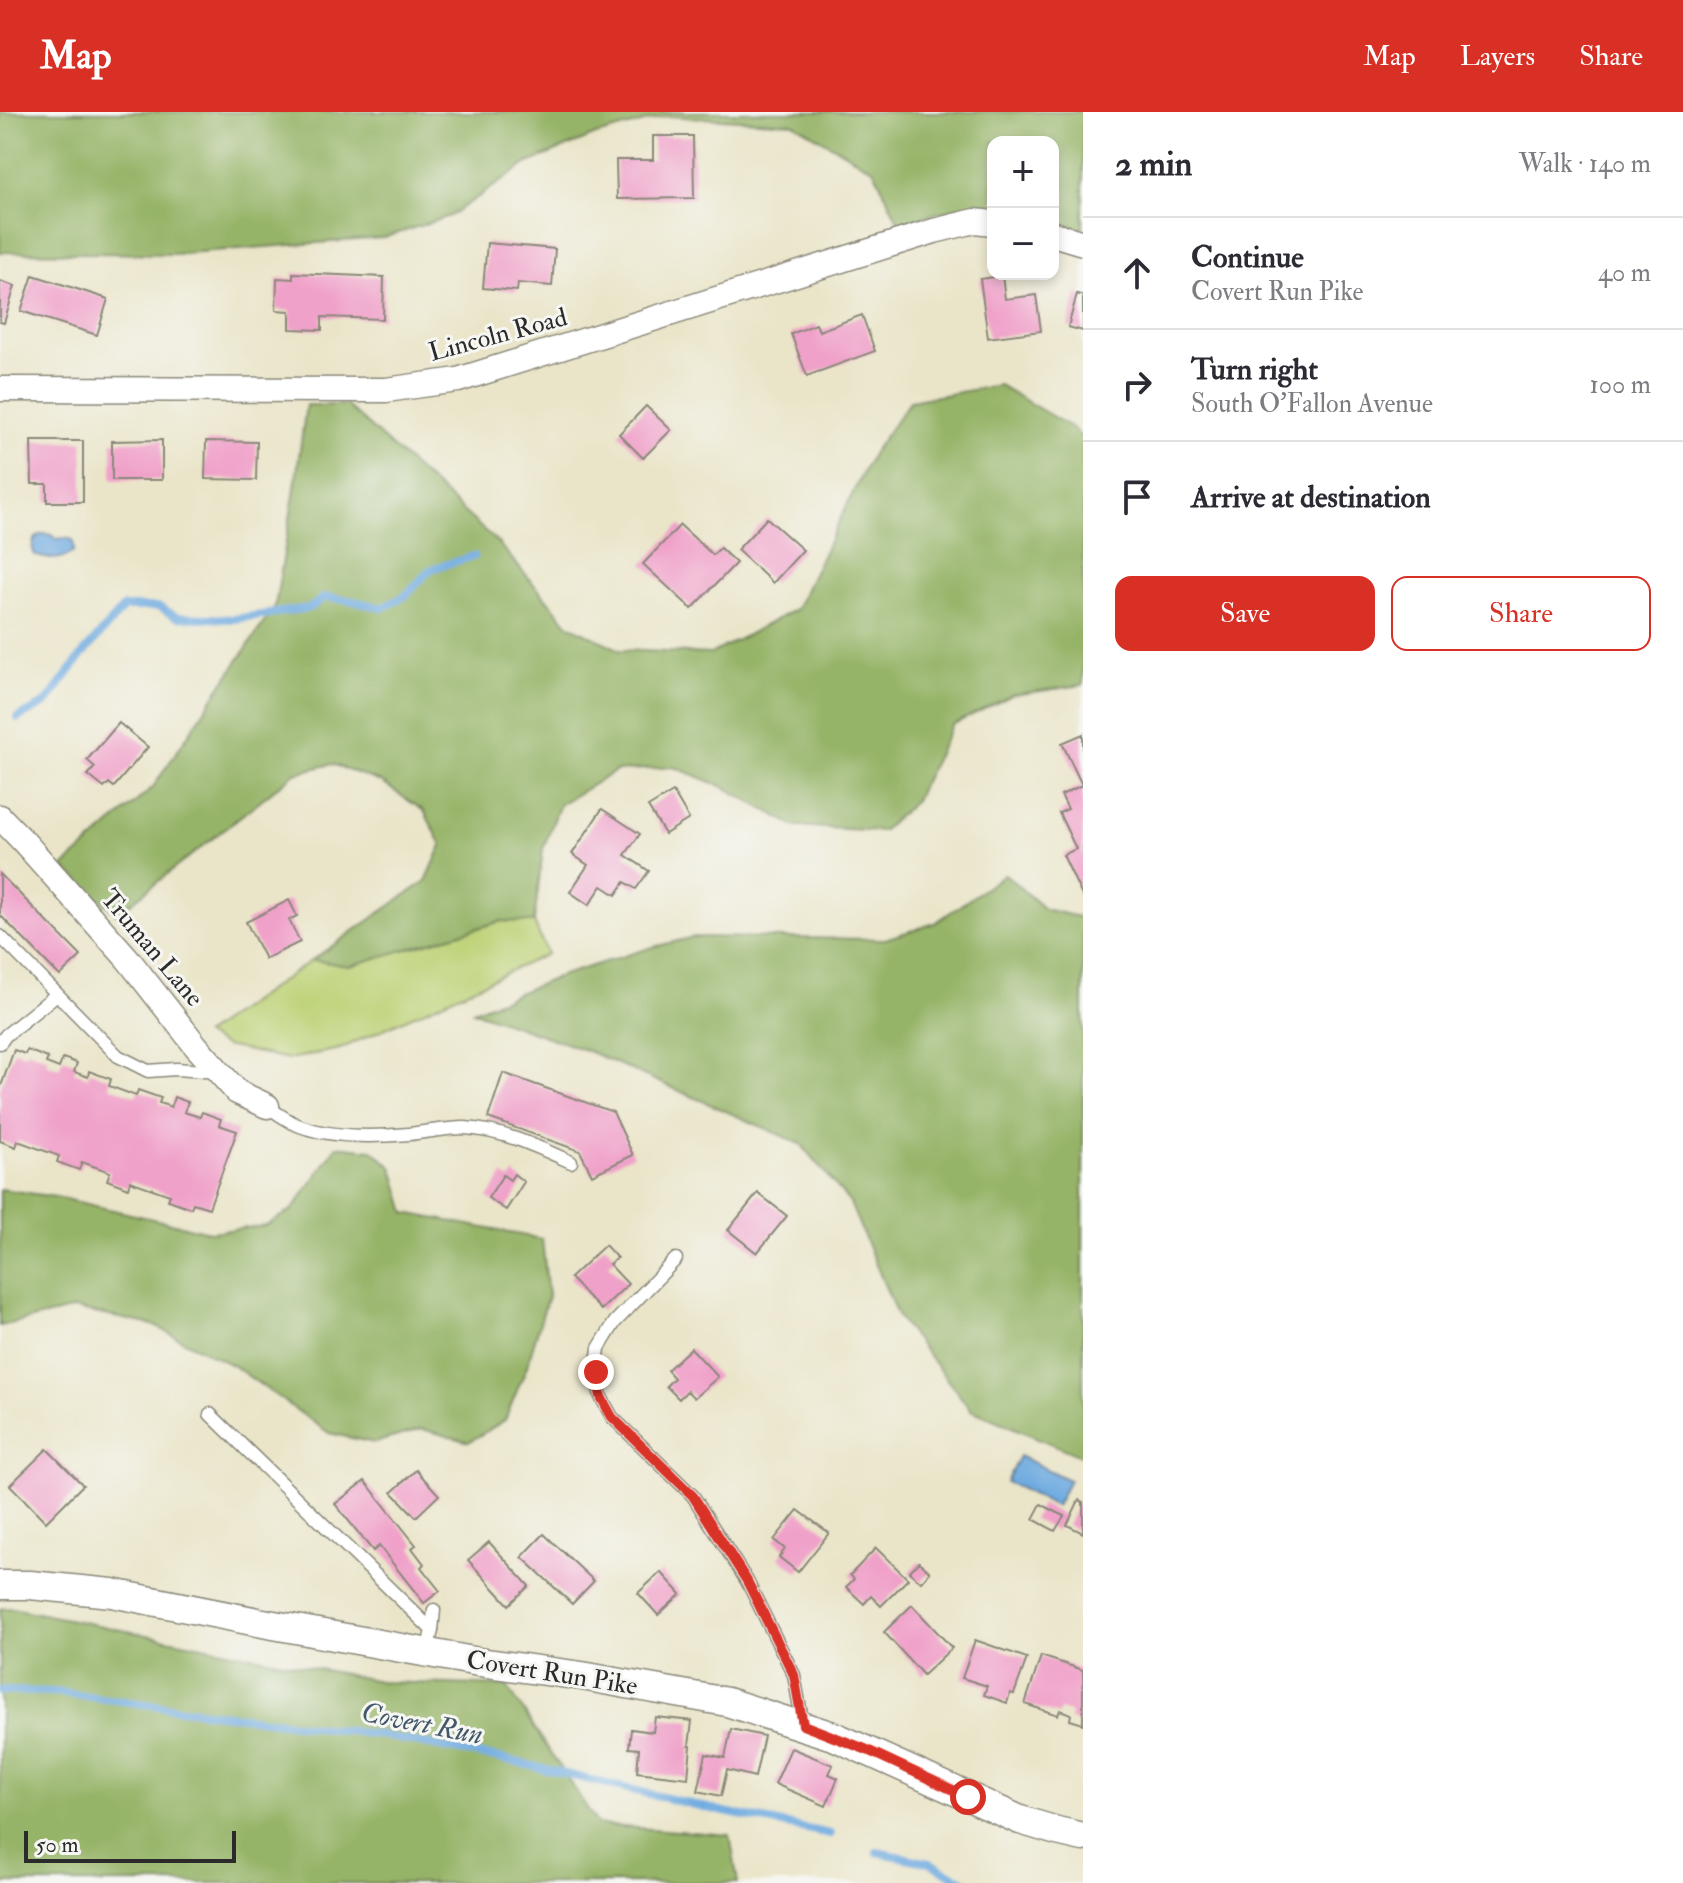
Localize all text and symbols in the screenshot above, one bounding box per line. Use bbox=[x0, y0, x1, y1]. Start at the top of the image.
text: Map bbox=[40, 32, 111, 80]
text: Map bbox=[1363, 39, 1416, 74]
text: Layers bbox=[1460, 39, 1535, 74]
text: Share bbox=[1579, 39, 1643, 74]
map controls bbox=[987, 136, 1059, 280]
button: + bbox=[987, 136, 1059, 208]
text: 2 min bbox=[1115, 143, 1192, 186]
text: Walk · 140 m bbox=[1519, 148, 1651, 180]
button: − bbox=[987, 208, 1059, 280]
text: Continue bbox=[1191, 239, 1304, 276]
icon: ahead bbox=[1115, 251, 1159, 295]
text: 40 m bbox=[1598, 257, 1651, 289]
text: Covert Run Pike bbox=[1191, 276, 1363, 308]
street label: Lincoln Road bbox=[425, 301, 571, 369]
text: Turn right bbox=[1191, 351, 1318, 388]
icon: right bbox=[1115, 363, 1159, 407]
text: 100 m bbox=[1590, 369, 1651, 401]
text: South O’Fallon Avenue bbox=[1191, 388, 1433, 420]
icon: arrive bbox=[1115, 475, 1159, 519]
text: Arrive at destination bbox=[1191, 479, 1431, 516]
button: Save bbox=[1115, 576, 1375, 651]
button: Share bbox=[1391, 576, 1651, 651]
street label: Truman Lane bbox=[94, 883, 210, 1013]
route end bbox=[578, 1354, 614, 1390]
street label: Covert Run Pike bbox=[464, 1644, 640, 1702]
water label: Covert Run bbox=[358, 1695, 486, 1753]
route start bbox=[950, 1779, 986, 1815]
scale bar bbox=[24, 1827, 236, 1863]
text: 50 m bbox=[36, 1831, 78, 1859]

